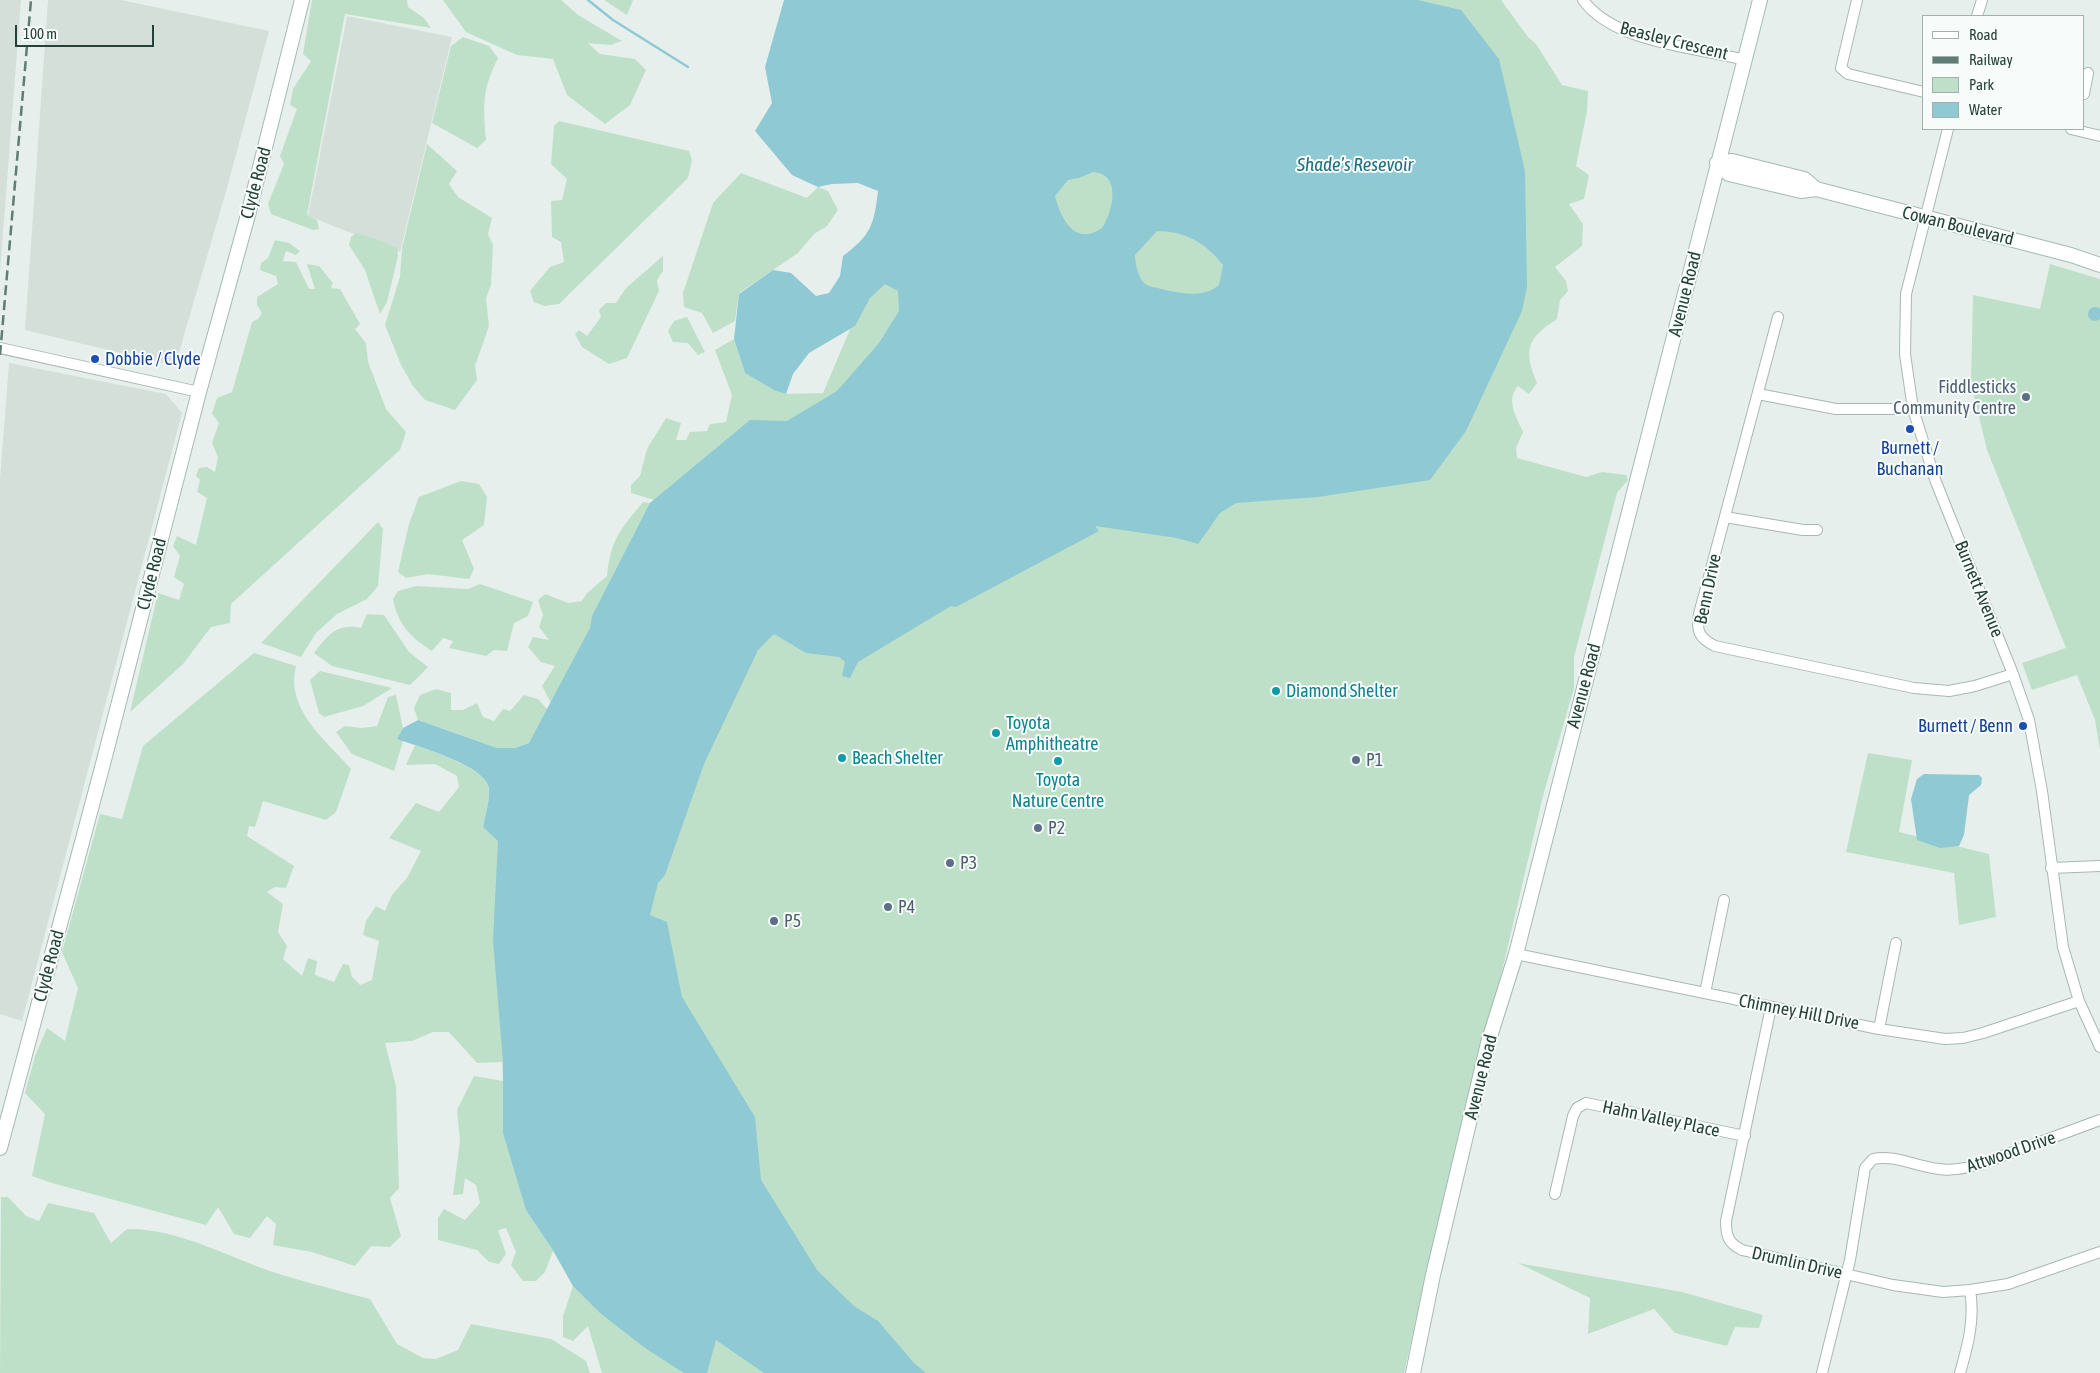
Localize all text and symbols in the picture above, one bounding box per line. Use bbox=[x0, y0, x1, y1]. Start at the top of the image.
scale bar bbox=[18, 15, 156, 47]
legend bbox=[1922, 15, 2085, 130]
street label: Beasley Crescent bbox=[1618, 17, 1730, 65]
text: 100 m bbox=[23, 25, 57, 42]
text: Road bbox=[1969, 26, 1998, 43]
text: Railway bbox=[1969, 51, 2013, 68]
text: Park bbox=[1969, 76, 1994, 93]
text: Water bbox=[1969, 101, 2002, 118]
street label: Clyde Road bbox=[236, 145, 276, 221]
water label: Shade’s Resevoir bbox=[1297, 154, 1413, 176]
street label: Cowan Boulevard bbox=[1900, 202, 2016, 250]
street label: Avenue Road bbox=[1664, 249, 1706, 339]
place label: Dobbie / Clyde bbox=[105, 348, 201, 370]
marker: Dobbie / Clyde bbox=[89, 353, 101, 365]
place label: Fiddlesticks Community Centre bbox=[1893, 376, 2016, 418]
marker: Fiddlesticks Community Centre bbox=[2020, 391, 2032, 403]
marker: Burnett / Buchanan bbox=[1904, 423, 1916, 435]
place label: Burnett / Buchanan bbox=[1877, 437, 1943, 479]
street label: Clyde Road bbox=[133, 536, 171, 612]
street label: Burnett Avenue bbox=[1950, 538, 2008, 640]
street label: Benn Drive bbox=[1690, 552, 1726, 626]
street label: Avenue Road bbox=[1562, 641, 1606, 731]
place label: Diamond Shelter bbox=[1286, 680, 1397, 702]
marker: Diamond Shelter bbox=[1270, 685, 1282, 697]
place label: Toyota Amphitheatre bbox=[1006, 712, 1098, 754]
place label: Burnett / Benn bbox=[1918, 715, 2013, 737]
marker: Burnett / Benn bbox=[2017, 720, 2029, 732]
marker: Toyota Amphitheatre bbox=[990, 727, 1002, 739]
place label: Beach Shelter bbox=[852, 747, 943, 769]
place label: P1 bbox=[1366, 749, 1383, 771]
marker: Beach Shelter bbox=[836, 752, 848, 764]
marker: P1 bbox=[1350, 754, 1362, 766]
marker: Toyota Nature Centre bbox=[1052, 755, 1064, 767]
place label: Toyota Nature Centre bbox=[1012, 769, 1104, 812]
place label: P2 bbox=[1048, 817, 1065, 839]
marker: P2 bbox=[1032, 822, 1044, 834]
place label: P3 bbox=[960, 852, 977, 874]
marker: P3 bbox=[944, 857, 956, 869]
place label: P4 bbox=[898, 896, 915, 918]
marker: P4 bbox=[882, 901, 894, 913]
place label: P5 bbox=[784, 910, 801, 932]
marker: P5 bbox=[768, 915, 780, 927]
street label: Clyde Road bbox=[29, 928, 69, 1004]
street label: Chimney Hill Drive bbox=[1737, 990, 1861, 1034]
street label: Avenue Road bbox=[1460, 1032, 1502, 1122]
street label: Hahn Valley Place bbox=[1600, 1096, 1722, 1142]
street label: Attwood Drive bbox=[1964, 1127, 2058, 1177]
street label: Drumlin Drive bbox=[1750, 1242, 1844, 1284]

